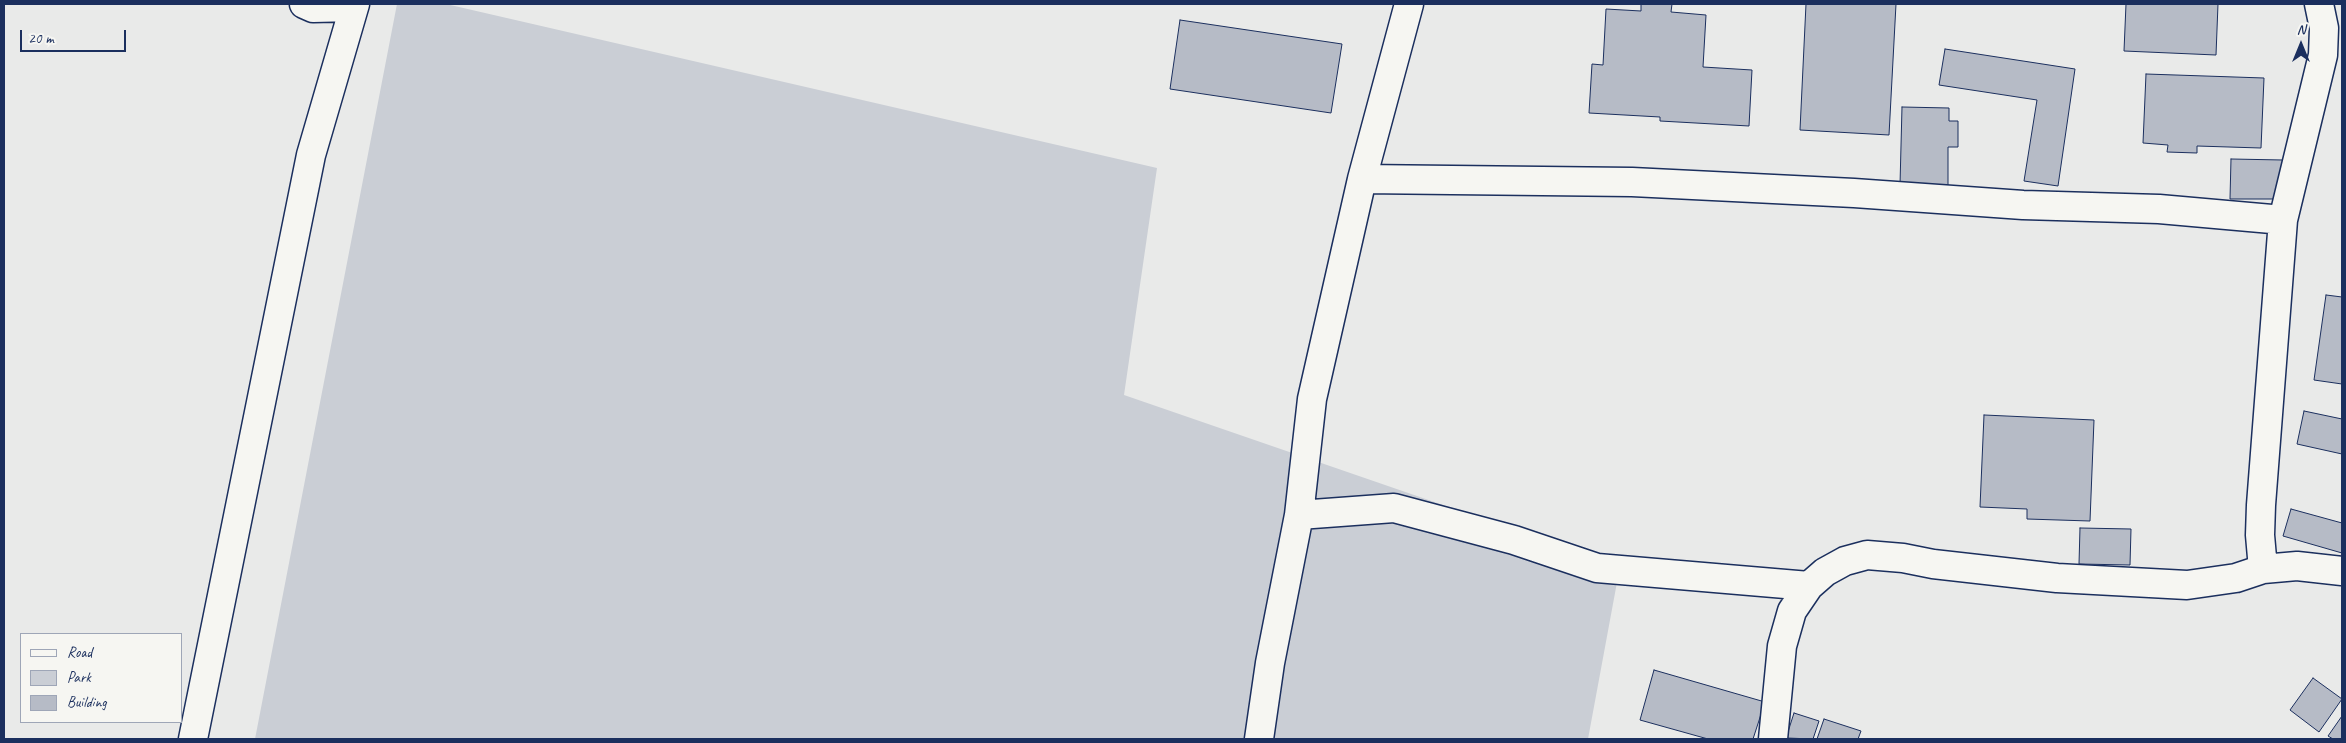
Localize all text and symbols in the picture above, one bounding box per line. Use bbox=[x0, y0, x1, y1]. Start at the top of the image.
scale bar bbox=[22, 20, 129, 52]
north arrow bbox=[2276, 20, 2326, 70]
text: N bbox=[2297, 21, 2305, 38]
text: 20 m bbox=[28, 29, 54, 48]
legend bbox=[20, 633, 182, 723]
text: Road bbox=[67, 643, 92, 662]
text: Park bbox=[67, 668, 91, 687]
text: Building bbox=[67, 693, 106, 712]

